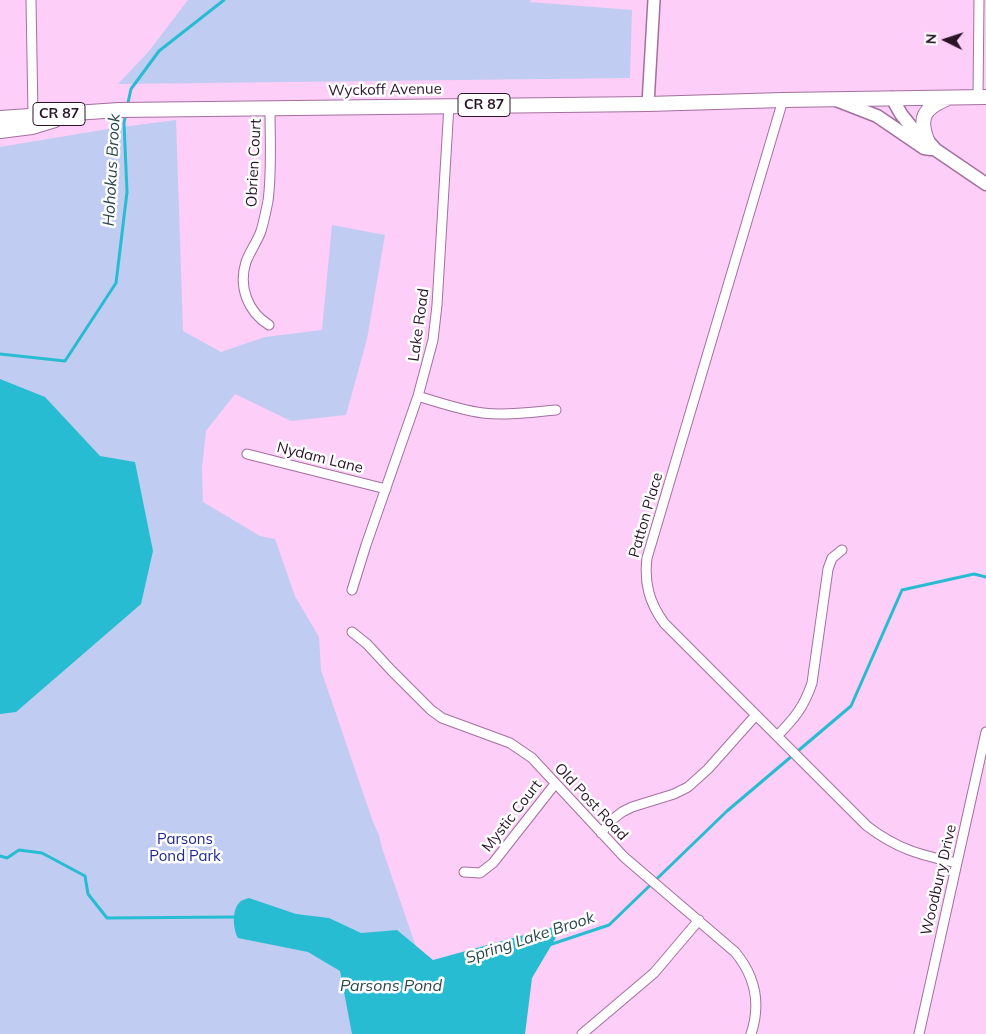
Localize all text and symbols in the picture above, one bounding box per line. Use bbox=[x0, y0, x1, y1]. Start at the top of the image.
north arrow bbox=[921, 15, 971, 65]
text: N bbox=[922, 33, 940, 45]
street label: Wyckoff Avenue bbox=[328, 80, 442, 100]
road number: CR 87 bbox=[458, 94, 510, 116]
road number: CR 87 bbox=[33, 102, 85, 126]
water label: Hohokus Brook bbox=[99, 113, 125, 227]
street label: Obrien Court bbox=[243, 118, 265, 208]
street label: Lake Road bbox=[405, 287, 433, 363]
street label: Nydam Lane bbox=[275, 439, 365, 477]
street label: Patton Place bbox=[625, 470, 667, 560]
street label: Old Post Road bbox=[551, 760, 631, 844]
street label: Mystic Court bbox=[478, 776, 546, 856]
street label: Woodbury Drive bbox=[917, 823, 961, 937]
park label: Parsons Pond Park bbox=[149, 830, 221, 865]
water label: Spring Lake Brook bbox=[463, 908, 597, 968]
water label: Parsons Pond bbox=[340, 976, 442, 996]

